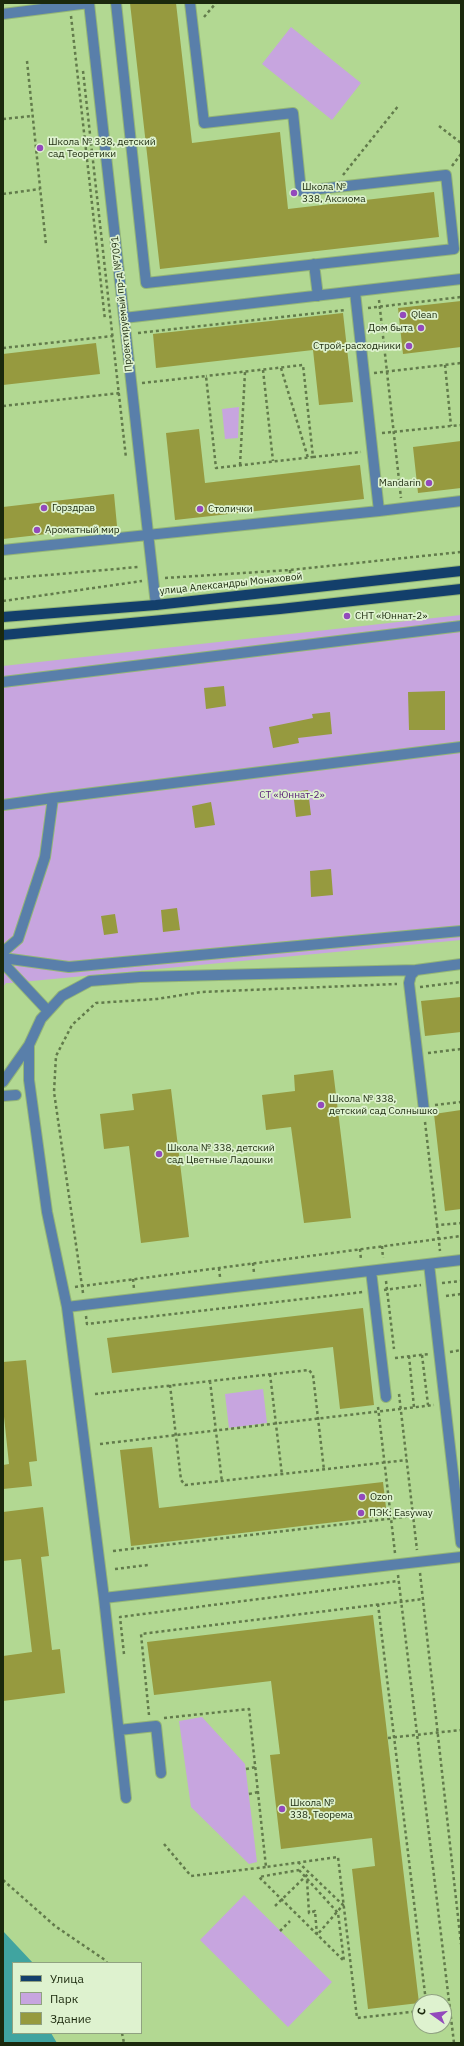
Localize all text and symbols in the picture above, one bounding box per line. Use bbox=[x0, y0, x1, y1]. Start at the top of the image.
place label: Школа № 338, детский сад Теоретики bbox=[48, 136, 156, 160]
marker: Школа № 338, детский сад Теоретики bbox=[35, 143, 45, 153]
place label: Школа № 338, Аксиома bbox=[302, 181, 366, 204]
marker: Школа № 338, Аксиома bbox=[289, 188, 299, 198]
street label: Проектируемый пр-д №7091 bbox=[109, 236, 135, 372]
place label: Qlean bbox=[411, 309, 437, 321]
marker: Qlean bbox=[398, 310, 408, 320]
place label: Дом быта bbox=[368, 322, 413, 334]
marker: Дом быта bbox=[416, 323, 426, 333]
place label: Строй-расходники bbox=[313, 340, 401, 352]
marker: Строй-расходники bbox=[404, 341, 414, 351]
place label: Mandarin bbox=[379, 477, 421, 489]
marker: Mandarin bbox=[424, 478, 434, 488]
place label: Горздрав bbox=[52, 502, 95, 514]
marker: Горздрав bbox=[39, 503, 49, 513]
place label: Столички bbox=[208, 503, 253, 515]
marker: Столички bbox=[195, 504, 205, 514]
place label: Ароматный мир bbox=[45, 524, 120, 536]
marker: Ароматный мир bbox=[32, 525, 42, 535]
street label: улица Александры Монаховой bbox=[159, 571, 303, 597]
place label: СНТ «Юннат-2» bbox=[355, 610, 427, 622]
marker: СНТ «Юннат-2» bbox=[342, 611, 352, 621]
park label: СТ «Юннат-2» bbox=[259, 789, 325, 801]
place label: Школа № 338, детский сад Солнышко bbox=[329, 1093, 438, 1116]
marker: Школа № 338, детский сад Солнышко bbox=[316, 1100, 326, 1110]
place label: Школа № 338, детский сад Цветные Ладошки bbox=[167, 1142, 275, 1166]
marker: Школа № 338, детский сад Цветные Ладошки bbox=[154, 1149, 164, 1159]
place label: Ozon bbox=[370, 1491, 393, 1503]
marker: Ozon bbox=[357, 1492, 367, 1502]
place label: ПЭК: Easyway bbox=[369, 1507, 433, 1519]
marker: ПЭК: Easyway bbox=[356, 1508, 366, 1518]
place label: Школа № 338, Теорема bbox=[290, 1797, 353, 1820]
marker: Школа № 338, Теорема bbox=[277, 1804, 287, 1814]
legend bbox=[12, 1962, 142, 2034]
text: Улица bbox=[50, 1971, 84, 1986]
text: Парк bbox=[50, 1991, 78, 2006]
north arrow bbox=[412, 1994, 452, 2034]
text: С bbox=[414, 2006, 429, 2017]
text: Здание bbox=[50, 2011, 91, 2026]

